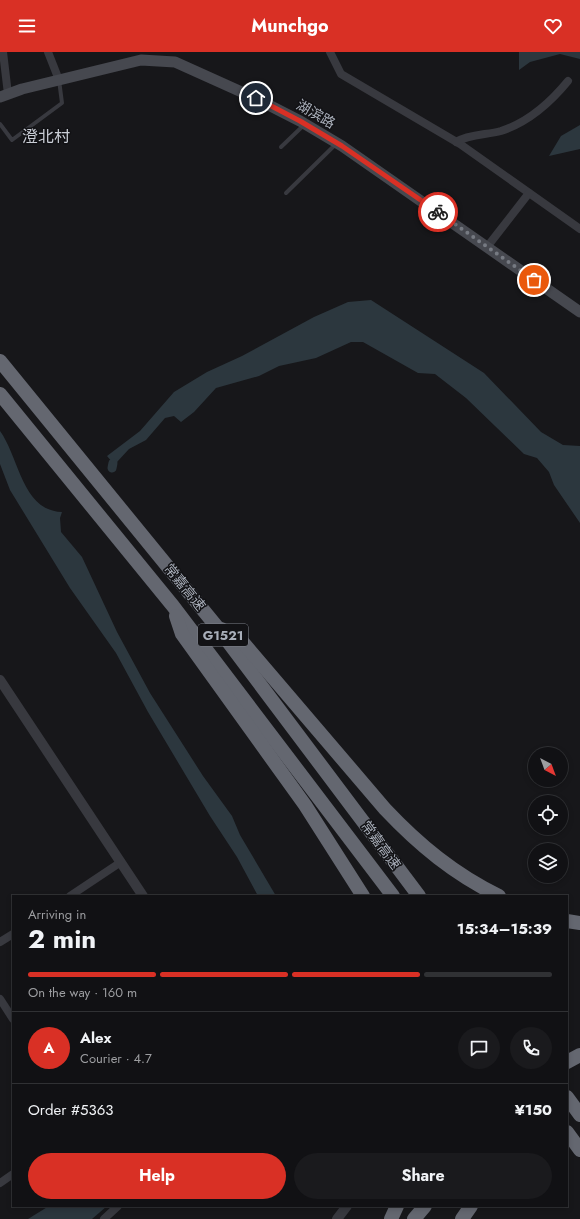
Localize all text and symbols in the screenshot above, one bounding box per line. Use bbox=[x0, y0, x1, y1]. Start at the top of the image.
text: Munchgo bbox=[251, 13, 329, 39]
icon: menu bbox=[16, 15, 38, 37]
icon: heart bbox=[542, 15, 564, 37]
pin bbox=[239, 81, 273, 115]
icon: home bbox=[245, 87, 267, 109]
street label: 湖滨路 bbox=[293, 95, 339, 133]
district label: 澄北村 bbox=[22, 125, 70, 148]
courier bbox=[418, 192, 458, 232]
icon: bike bbox=[427, 201, 449, 223]
pin bbox=[517, 263, 551, 297]
icon: bag bbox=[523, 269, 545, 291]
street label: 常嘉高速 bbox=[160, 559, 210, 615]
road number: G1521 bbox=[198, 624, 248, 646]
north arrow bbox=[528, 747, 568, 787]
map controls bbox=[528, 747, 568, 883]
button: locate bbox=[528, 795, 568, 835]
street label: 常嘉高速 bbox=[356, 816, 406, 874]
button: layers bbox=[528, 843, 568, 883]
text: Arriving in bbox=[28, 905, 86, 924]
text: 15:34–15:39 bbox=[457, 918, 552, 940]
text: 2 min bbox=[28, 920, 96, 958]
text: On the way · 160 m bbox=[28, 983, 137, 1002]
text: Alex bbox=[80, 1027, 111, 1049]
button: chat bbox=[458, 1027, 500, 1069]
button: phone bbox=[510, 1027, 552, 1069]
text: A bbox=[43, 1037, 55, 1059]
text: Courier · 4.7 bbox=[80, 1049, 152, 1068]
text: Order #5363 bbox=[28, 1099, 113, 1121]
text: ¥150 bbox=[515, 1099, 552, 1121]
button: Help bbox=[28, 1153, 286, 1199]
button: Share bbox=[294, 1153, 552, 1199]

